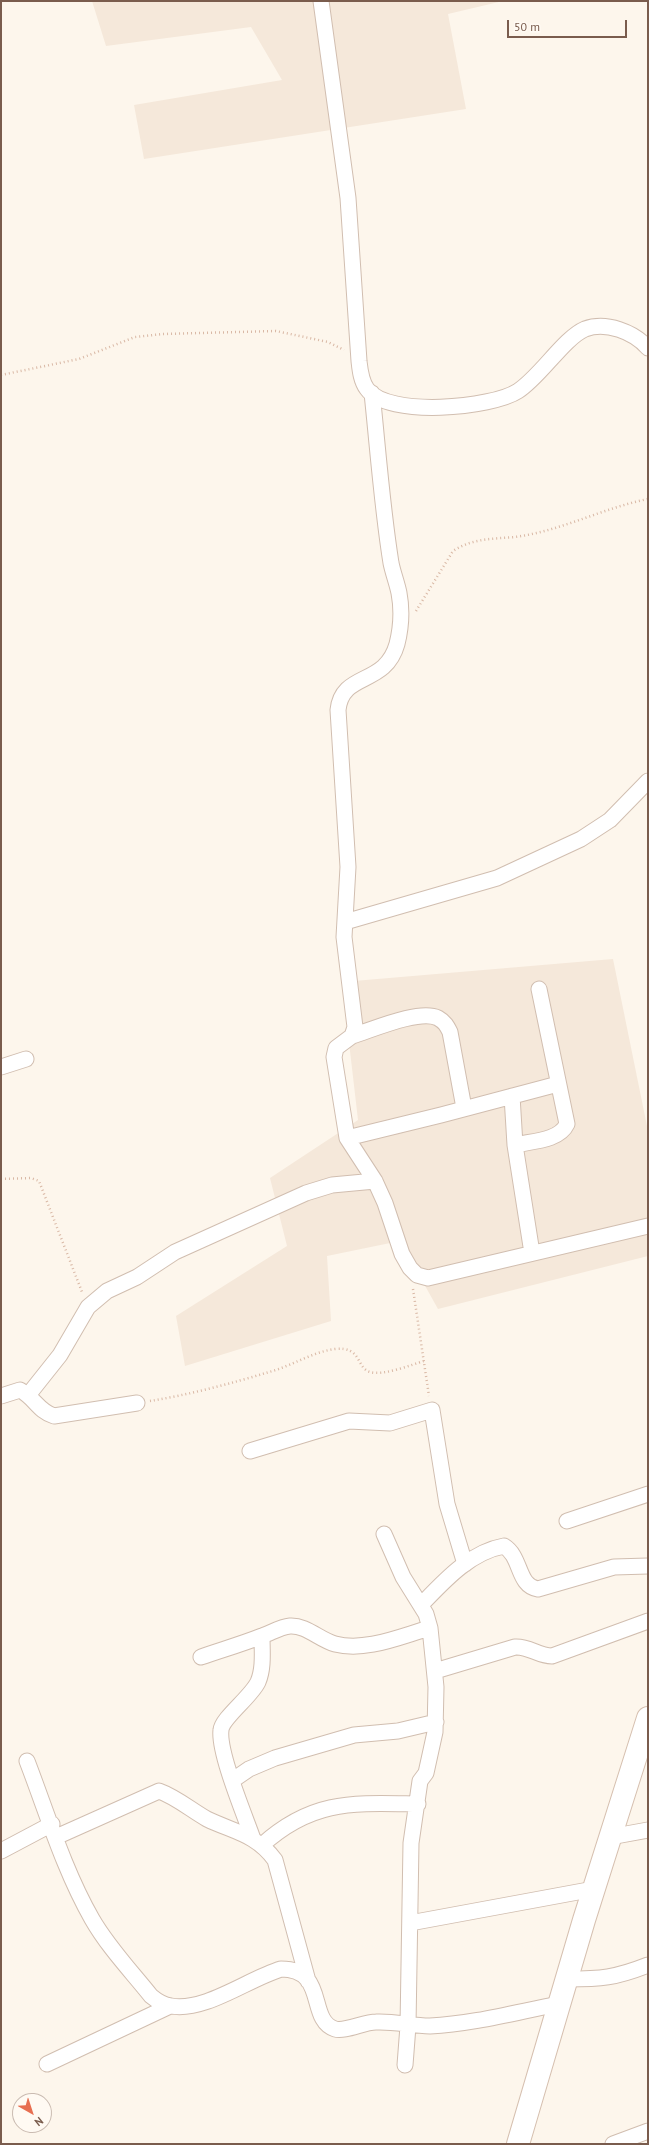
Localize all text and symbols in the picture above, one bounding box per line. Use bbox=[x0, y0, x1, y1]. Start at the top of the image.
scale bar bbox=[509, 12, 629, 38]
text: 50 m bbox=[514, 19, 540, 34]
north arrow bbox=[12, 2093, 52, 2133]
text: N bbox=[32, 2114, 46, 2129]

